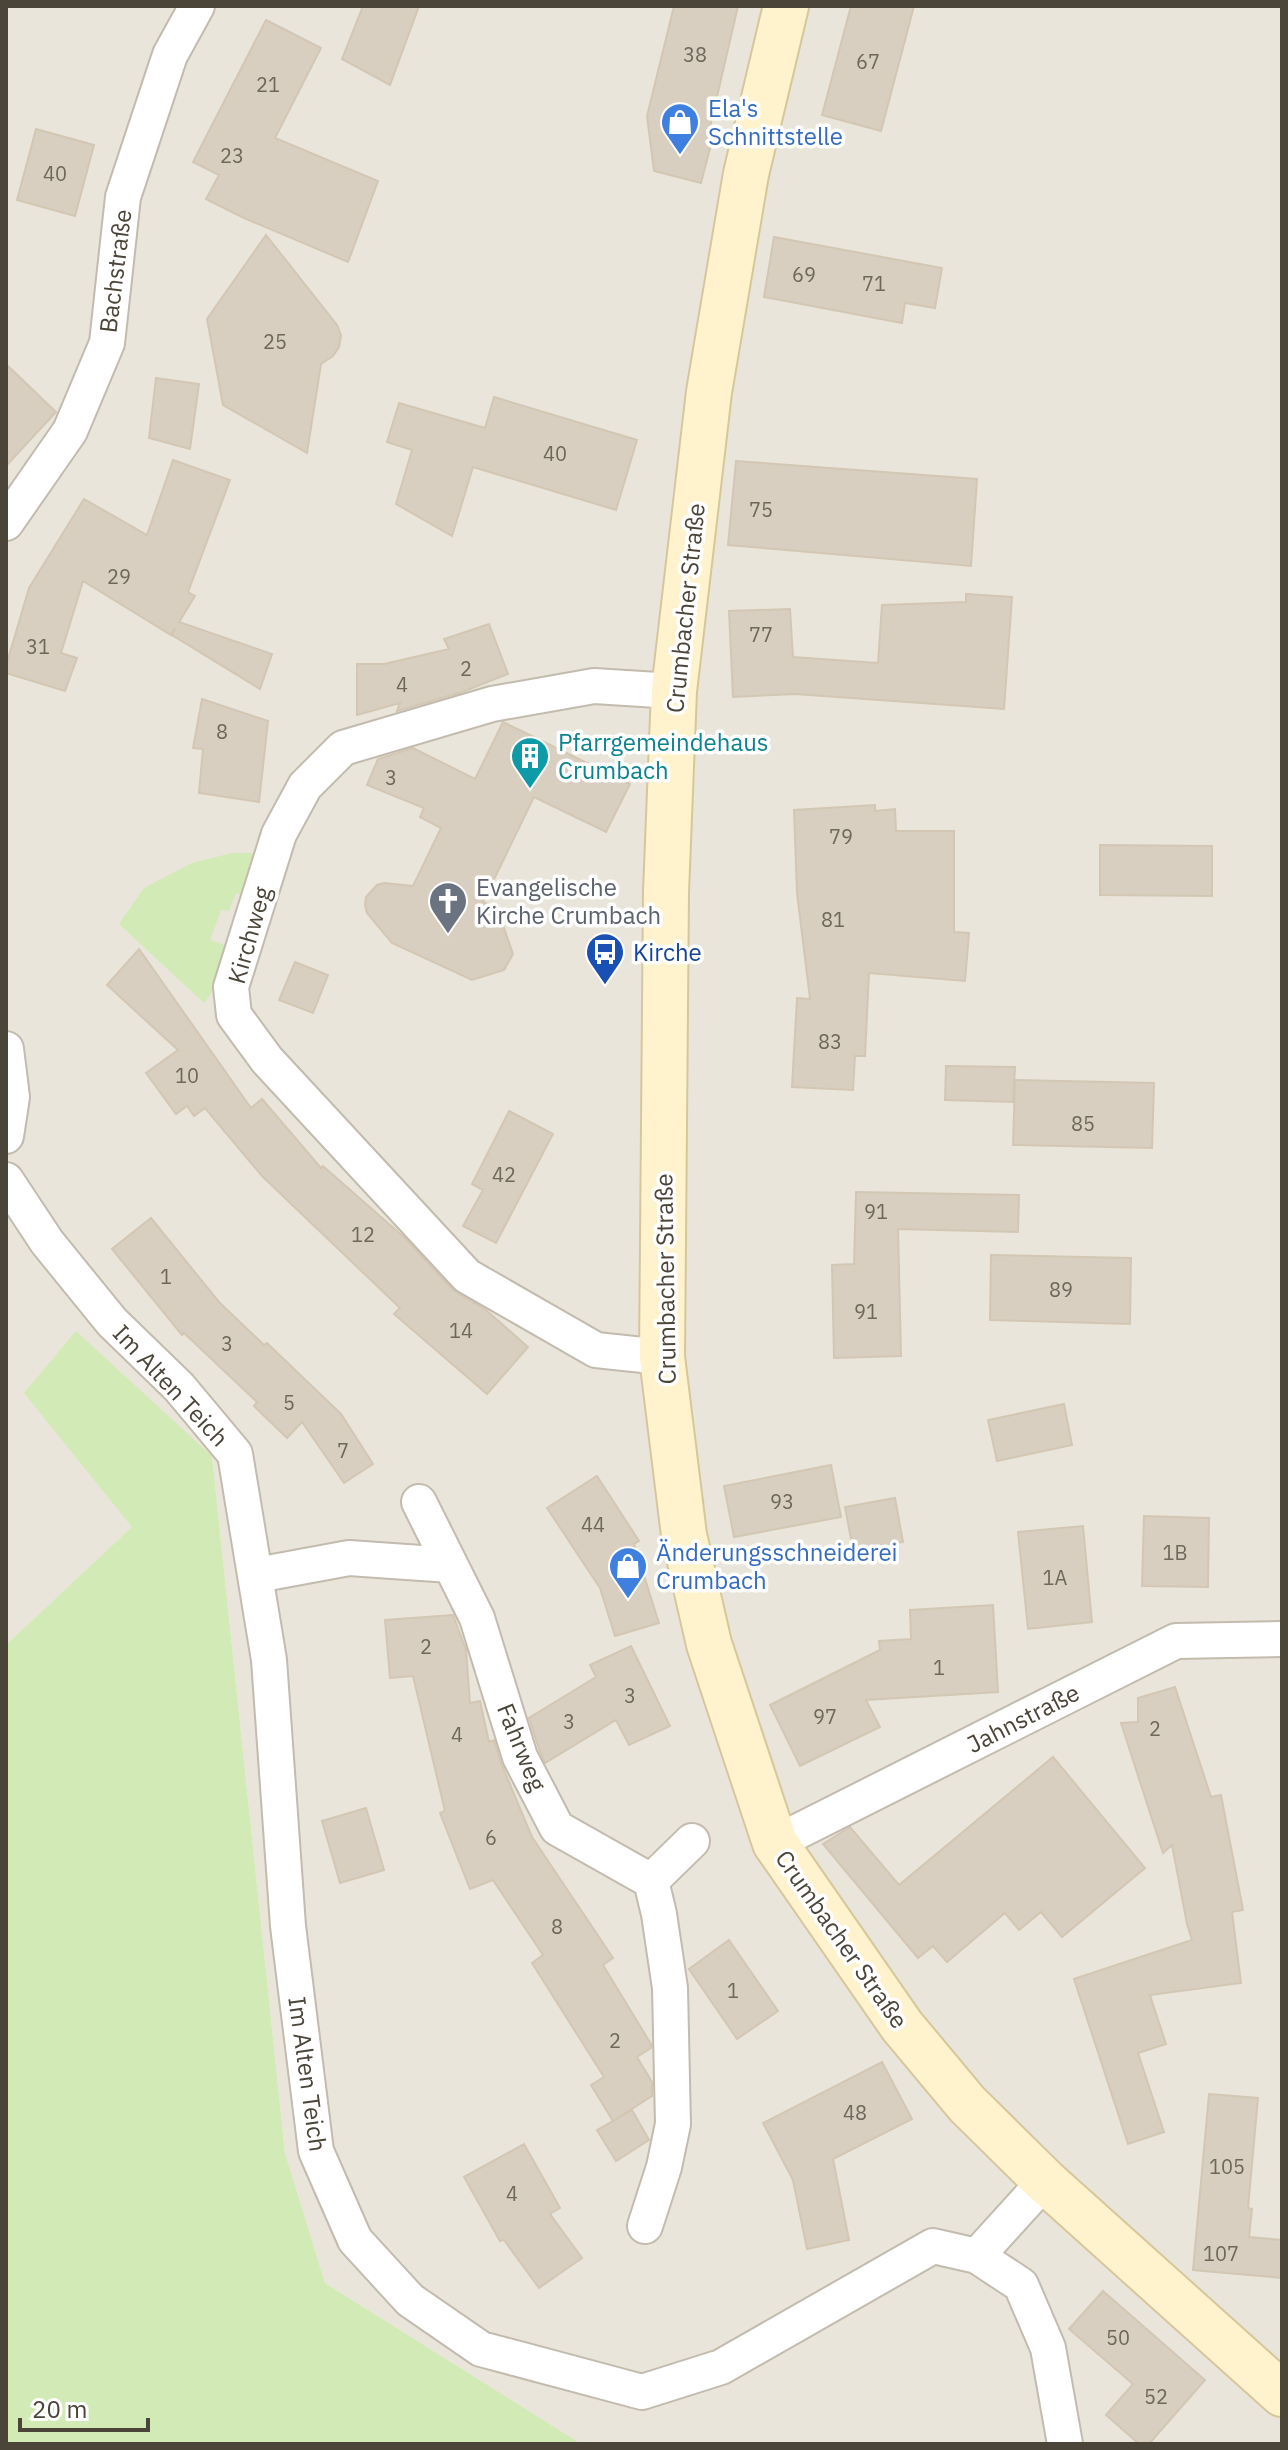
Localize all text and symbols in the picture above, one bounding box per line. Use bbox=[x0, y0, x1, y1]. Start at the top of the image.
house number: 38 bbox=[683, 41, 707, 68]
house number: 67 bbox=[856, 48, 880, 75]
house number: 21 bbox=[256, 71, 280, 98]
place label: Ela's Schnittstelle bbox=[708, 92, 843, 152]
shop icon: Ela's Schnittstelle bbox=[659, 101, 701, 156]
house number: 23 bbox=[220, 142, 244, 169]
house number: 40 bbox=[43, 160, 67, 187]
street label: Bachstraße bbox=[92, 207, 138, 335]
house number: 69 bbox=[792, 261, 816, 288]
house number: 71 bbox=[862, 270, 886, 297]
house number: 25 bbox=[263, 328, 287, 355]
house number: 40 bbox=[543, 440, 567, 467]
house number: 75 bbox=[749, 496, 773, 523]
street label: Crumbacher Straße bbox=[658, 501, 712, 715]
house number: 29 bbox=[107, 563, 131, 590]
house number: 77 bbox=[749, 621, 773, 648]
house number: 31 bbox=[26, 633, 50, 660]
house number: 2 bbox=[460, 655, 472, 682]
house number: 4 bbox=[396, 671, 408, 698]
house number: 8 bbox=[216, 718, 228, 745]
place label: Pfarrgemeindehaus Crumbach bbox=[558, 726, 769, 786]
building icon: Pfarrgemeindehaus Crumbach bbox=[509, 735, 551, 790]
house number: 3 bbox=[385, 764, 397, 791]
house number: 79 bbox=[829, 823, 853, 850]
place label: Evangelische Kirche Crumbach bbox=[476, 871, 661, 931]
church icon: Evangelische Kirche Crumbach bbox=[427, 880, 469, 935]
street label: Kirchweg bbox=[220, 882, 278, 987]
house number: 81 bbox=[821, 906, 845, 933]
bus stop icon: Kirche bbox=[584, 931, 626, 986]
place label: Kirche bbox=[633, 936, 702, 968]
house number: 83 bbox=[818, 1028, 842, 1055]
house number: 10 bbox=[175, 1062, 199, 1089]
house number: 85 bbox=[1071, 1110, 1095, 1137]
house number: 42 bbox=[492, 1161, 516, 1188]
street label: Crumbacher Straße bbox=[647, 1173, 683, 1385]
house number: 91 bbox=[864, 1198, 888, 1225]
house number: 12 bbox=[351, 1221, 375, 1248]
house number: 1 bbox=[160, 1263, 172, 1290]
house number: 89 bbox=[1049, 1276, 1073, 1303]
house number: 91 bbox=[854, 1298, 878, 1325]
street label: Im Alten Teich bbox=[106, 1317, 236, 1453]
house number: 14 bbox=[449, 1317, 473, 1344]
house number: 3 bbox=[221, 1330, 233, 1357]
house number: 5 bbox=[283, 1389, 295, 1416]
house number: 7 bbox=[337, 1437, 349, 1464]
house number: 93 bbox=[770, 1488, 794, 1515]
house number: 44 bbox=[581, 1511, 605, 1538]
place label: Änderungsschneiderei Crumbach bbox=[656, 1536, 898, 1596]
house number: 1B bbox=[1162, 1539, 1188, 1566]
shop icon: Änderungsschneiderei Crumbach bbox=[607, 1545, 649, 1600]
house number: 1A bbox=[1043, 1564, 1068, 1591]
house number: 2 bbox=[420, 1633, 432, 1660]
house number: 1 bbox=[933, 1654, 945, 1681]
street label: Jahnstraße bbox=[961, 1676, 1085, 1760]
house number: 3 bbox=[624, 1682, 636, 1709]
street label: Fahrweg bbox=[490, 1698, 554, 1796]
house number: 97 bbox=[813, 1703, 837, 1730]
house number: 3 bbox=[563, 1708, 575, 1735]
house number: 2 bbox=[1149, 1715, 1161, 1742]
house number: 4 bbox=[451, 1721, 463, 1748]
house number: 6 bbox=[485, 1824, 497, 1851]
street label: Crumbacher Straße bbox=[768, 1843, 916, 2035]
house number: 8 bbox=[551, 1913, 563, 1940]
house number: 1 bbox=[727, 1977, 739, 2004]
street label: Im Alten Teich bbox=[281, 1995, 335, 2153]
house number: 2 bbox=[609, 2027, 621, 2054]
house number: 48 bbox=[843, 2099, 867, 2126]
house number: 105 bbox=[1209, 2153, 1245, 2180]
house number: 4 bbox=[506, 2180, 518, 2207]
house number: 107 bbox=[1203, 2240, 1239, 2267]
house number: 50 bbox=[1106, 2324, 1130, 2351]
scale bar bbox=[20, 2382, 148, 2432]
house number: 52 bbox=[1144, 2383, 1168, 2410]
text: 20 m bbox=[32, 2393, 87, 2425]

